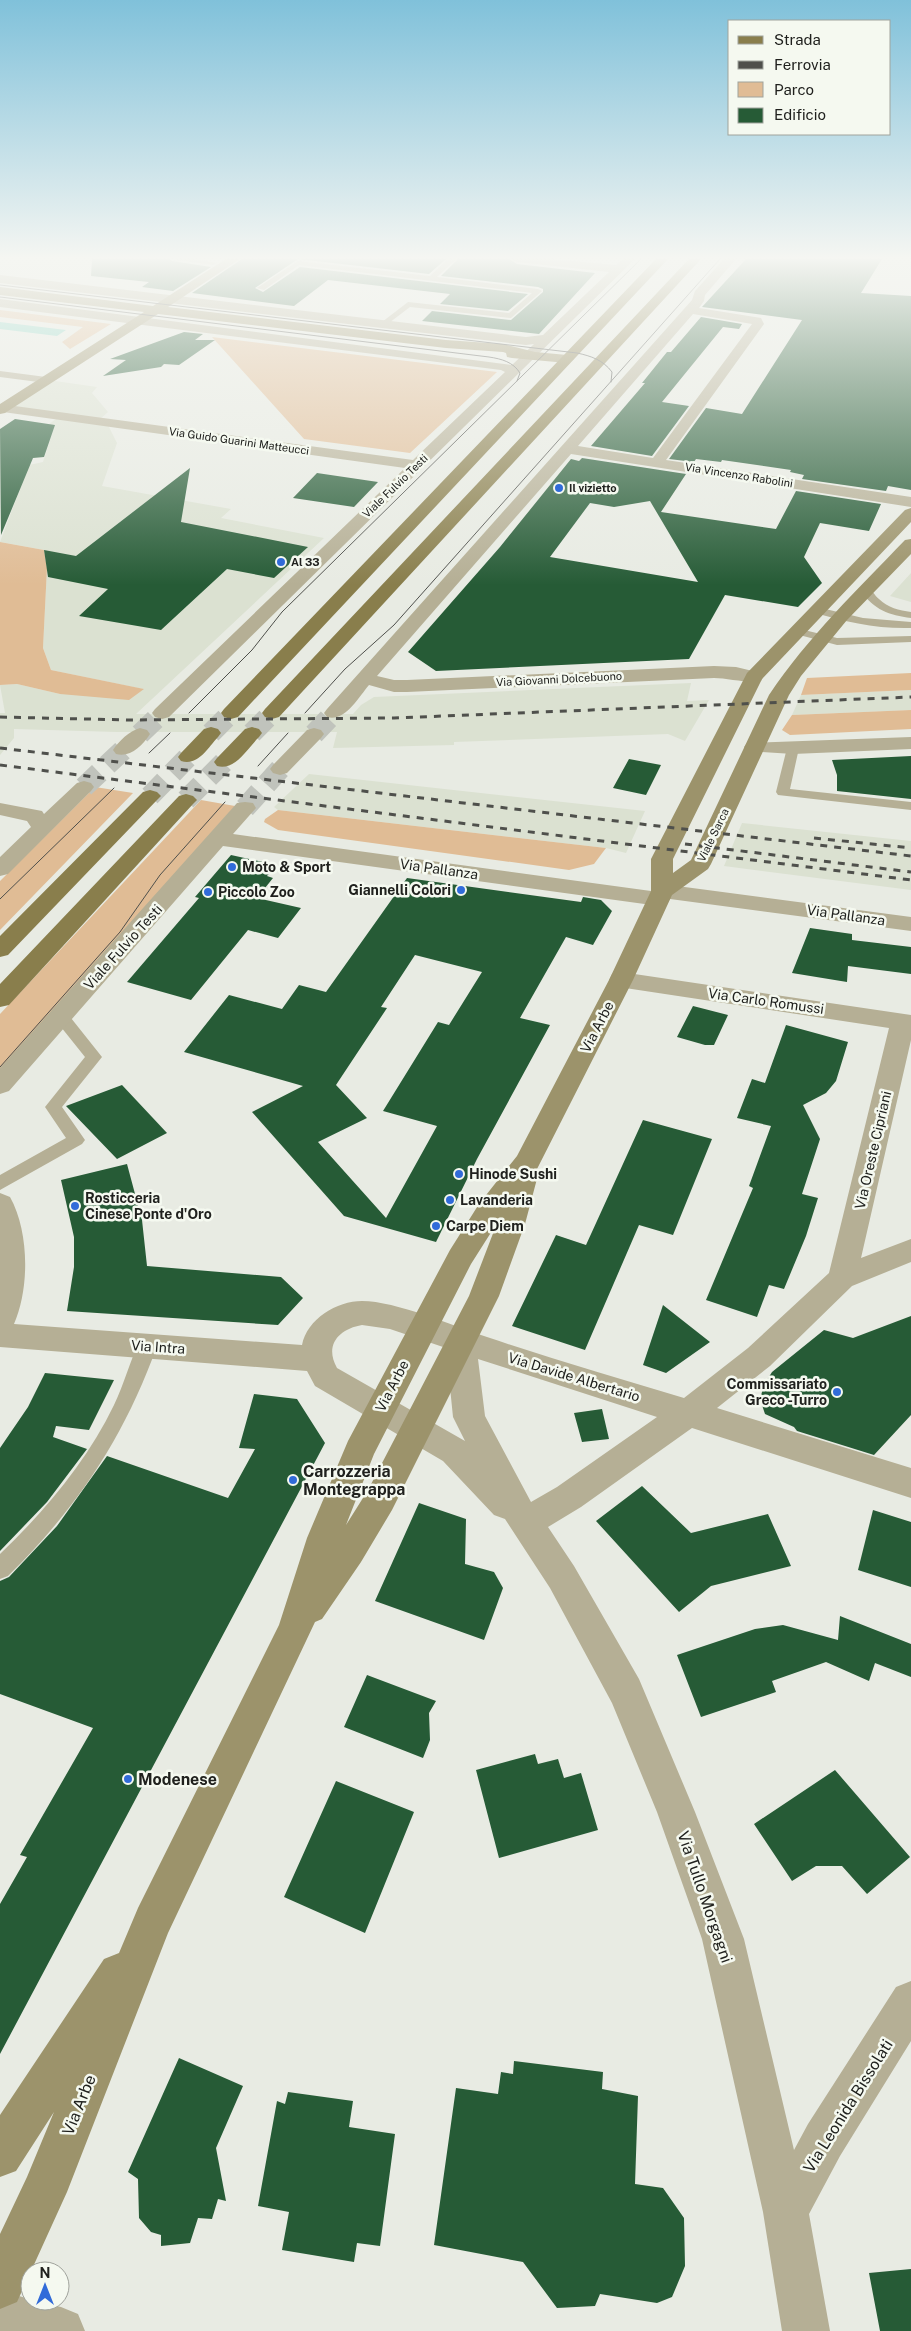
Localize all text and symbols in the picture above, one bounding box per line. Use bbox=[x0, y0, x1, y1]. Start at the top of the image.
legend bbox=[728, 20, 891, 135]
text: Strada bbox=[774, 31, 821, 48]
text: Ferrovia bbox=[774, 56, 831, 73]
text: Parco bbox=[774, 81, 814, 98]
text: Edificio bbox=[774, 106, 826, 123]
street label: Via Guido Guarini Matteucci bbox=[168, 425, 310, 457]
street label: Viale Fulvio Testi bbox=[360, 452, 430, 520]
street label: Via Vincenzo Rabolini bbox=[684, 461, 794, 489]
marker: Il vizietto bbox=[553, 482, 565, 494]
place label: Il vizietto bbox=[569, 482, 617, 494]
marker: Al 33 bbox=[275, 556, 287, 568]
place label: Al 33 bbox=[291, 556, 320, 568]
street label: Via Giovanni Dolcebuono bbox=[496, 670, 622, 688]
street label: Viale Sarca bbox=[695, 806, 731, 864]
street label: Via Pallanza bbox=[399, 856, 479, 882]
place label: Moto & Sport bbox=[242, 859, 331, 875]
marker: Moto & Sport bbox=[226, 861, 238, 873]
place label: Giannelli Colori bbox=[348, 882, 451, 898]
place label: Piccolo Zoo bbox=[218, 884, 295, 900]
marker: Giannelli Colori bbox=[455, 884, 467, 896]
marker: Piccolo Zoo bbox=[202, 886, 214, 898]
street label: Viale Fulvio Testi bbox=[81, 901, 165, 993]
street label: Via Pallanza bbox=[806, 902, 886, 928]
street label: Via Carlo Romussi bbox=[707, 985, 825, 1017]
street label: Via Arbe bbox=[577, 998, 617, 1055]
street label: Via Oreste Cipriani bbox=[852, 1089, 894, 1211]
place label: Hinode Sushi bbox=[469, 1166, 557, 1182]
marker: Hinode Sushi bbox=[453, 1168, 465, 1180]
place label: Rosticceria Cinese Ponte d'Oro bbox=[85, 1190, 212, 1222]
place label: Lavanderia bbox=[460, 1192, 533, 1208]
marker: Lavanderia bbox=[444, 1194, 456, 1206]
marker: Rosticceria Cinese Ponte d'Oro bbox=[69, 1200, 81, 1212]
place label: Carpe Diem bbox=[446, 1218, 524, 1234]
marker: Carpe Diem bbox=[430, 1220, 442, 1232]
street label: Via Intra bbox=[130, 1337, 186, 1357]
street label: Via Davide Albertario bbox=[506, 1349, 642, 1405]
street label: Via Arbe bbox=[372, 1357, 412, 1414]
place label: Commissariato Greco -Turro bbox=[727, 1376, 827, 1408]
marker: Commissariato Greco -Turro bbox=[831, 1386, 843, 1398]
place label: Carrozzeria Montegrappa bbox=[303, 1462, 405, 1499]
marker: Carrozzeria Montegrappa bbox=[287, 1474, 299, 1486]
place label: Modenese bbox=[138, 1770, 217, 1789]
marker: Modenese bbox=[122, 1773, 134, 1785]
street label: Via Tullo Morgagni bbox=[674, 1829, 736, 1965]
street label: Via Leonida Bissolati bbox=[799, 2036, 897, 2176]
street label: Via Arbe bbox=[58, 2072, 100, 2138]
north arrow bbox=[20, 2261, 70, 2311]
text: N bbox=[40, 2265, 50, 2281]

